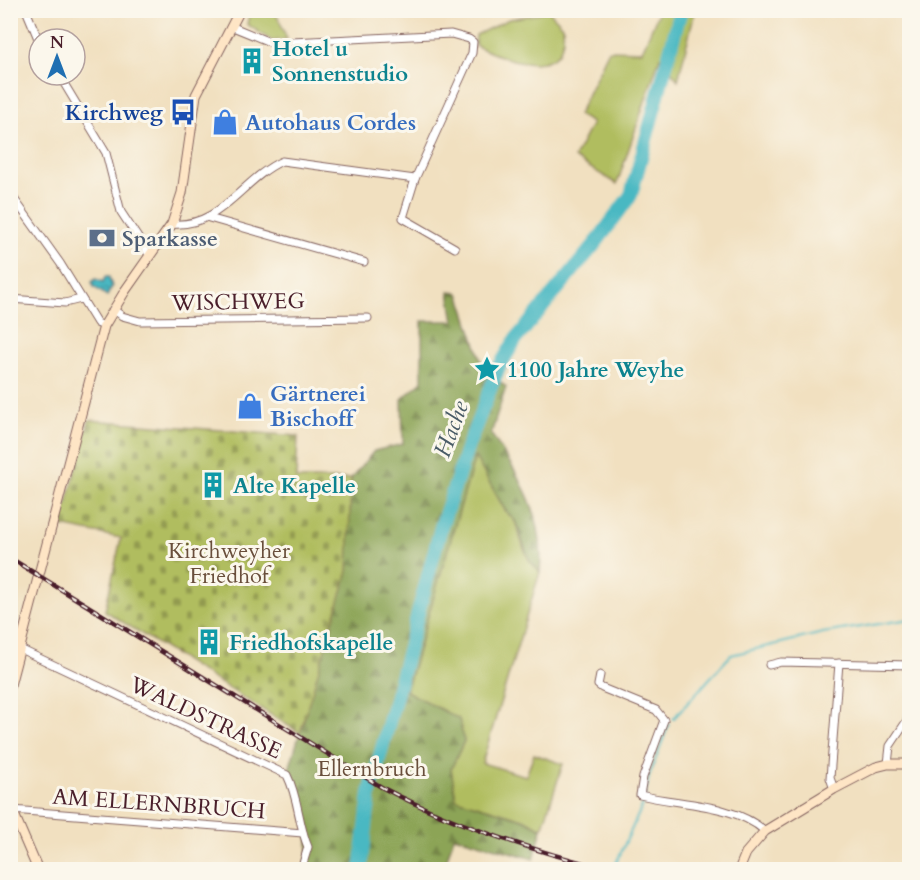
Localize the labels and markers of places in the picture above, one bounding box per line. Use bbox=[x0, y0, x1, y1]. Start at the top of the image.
place label: Hotel u Sonnenstudio bbox=[272, 34, 408, 89]
building icon: Hotel u Sonnenstudio bbox=[237, 46, 267, 76]
bus stop icon: Kirchweg bbox=[168, 97, 198, 127]
place label: Kirchweg bbox=[65, 98, 164, 128]
shop icon: Autohaus Cordes bbox=[210, 107, 240, 137]
place label: Autohaus Cordes bbox=[245, 108, 416, 138]
bank icon: Sparkasse bbox=[87, 223, 117, 253]
place label: Sparkasse bbox=[122, 224, 218, 254]
place icon: 1100 Jahre Weyhe bbox=[472, 354, 502, 384]
place label: 1100 Jahre Weyhe bbox=[507, 355, 685, 385]
place label: Gärtnerei Bischoff bbox=[270, 379, 366, 434]
shop icon: Gärtnerei Bischoff bbox=[235, 391, 265, 421]
building icon: Alte Kapelle bbox=[198, 470, 228, 500]
place label: Alte Kapelle bbox=[233, 471, 356, 501]
building icon: Friedhofskapelle bbox=[194, 627, 224, 657]
place label: Friedhofskapelle bbox=[229, 628, 393, 658]

